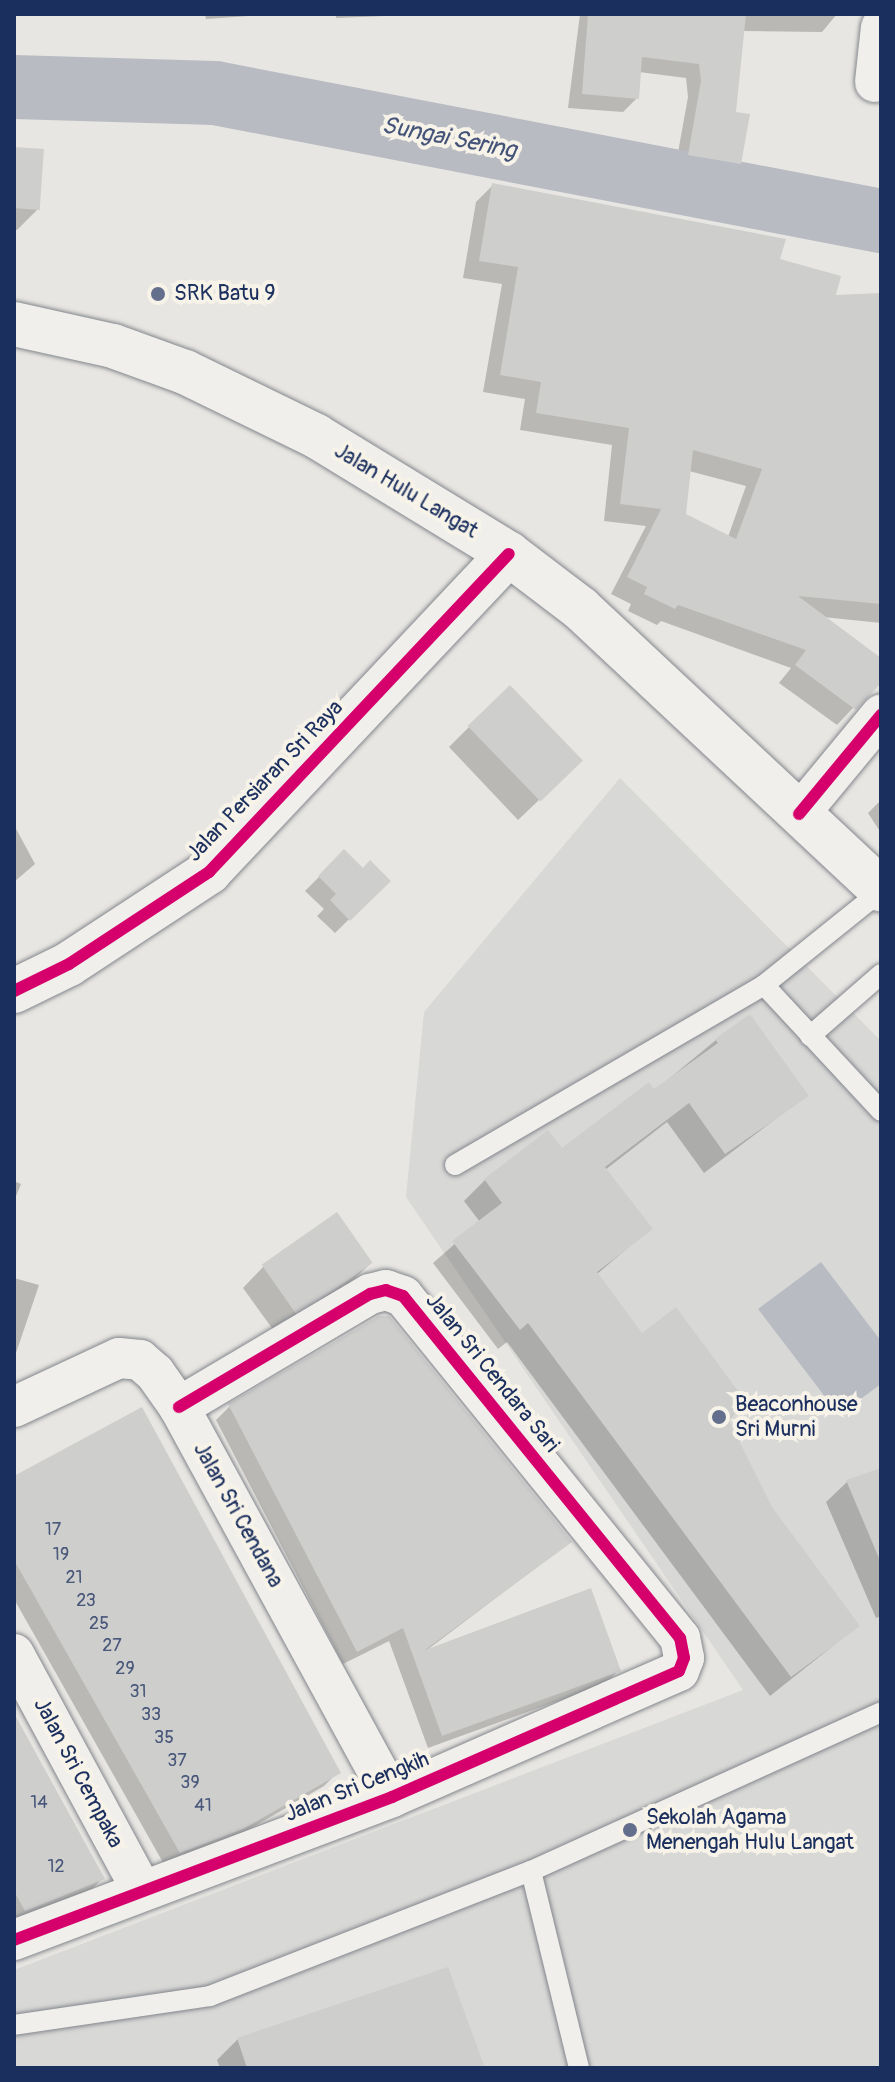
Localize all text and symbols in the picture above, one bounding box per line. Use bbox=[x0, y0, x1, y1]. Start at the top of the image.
water label: Sungai Sering bbox=[379, 111, 519, 165]
place label: SRK Batu 9 bbox=[174, 281, 276, 307]
marker: SRK Batu 9 bbox=[149, 285, 167, 303]
street label: Jalan Hulu Langat bbox=[329, 438, 483, 544]
street label: Jalan Persiaran Sri Raya bbox=[181, 695, 349, 867]
street label: Jalan Sri Cendara Sari bbox=[420, 1288, 564, 1458]
place label: Beaconhouse Sri Murni bbox=[735, 1391, 858, 1442]
marker: Beaconhouse Sri Murni bbox=[710, 1408, 728, 1426]
street label: Jalan Sri Cendana bbox=[187, 1438, 289, 1592]
house number: 17 bbox=[45, 1519, 61, 1541]
house number: 19 bbox=[53, 1544, 69, 1566]
house number: 21 bbox=[65, 1567, 83, 1589]
house number: 23 bbox=[76, 1590, 96, 1612]
house number: 25 bbox=[89, 1613, 109, 1635]
house number: 27 bbox=[102, 1635, 122, 1657]
house number: 29 bbox=[115, 1658, 135, 1680]
house number: 31 bbox=[129, 1681, 147, 1703]
street label: Jalan Sri Cempaka bbox=[27, 1694, 129, 1852]
house number: 33 bbox=[141, 1704, 161, 1726]
house number: 35 bbox=[154, 1727, 174, 1749]
street label: Jalan Sri Cengkih bbox=[281, 1746, 433, 1828]
house number: 37 bbox=[167, 1750, 187, 1772]
house number: 39 bbox=[180, 1772, 200, 1794]
house number: 14 bbox=[30, 1792, 48, 1814]
house number: 41 bbox=[194, 1795, 212, 1817]
place label: Sekolah Agama Menengah Hulu Langat bbox=[646, 1804, 854, 1856]
marker: Sekolah Agama Menengah Hulu Langat bbox=[621, 1821, 639, 1839]
house number: 12 bbox=[47, 1856, 65, 1878]

